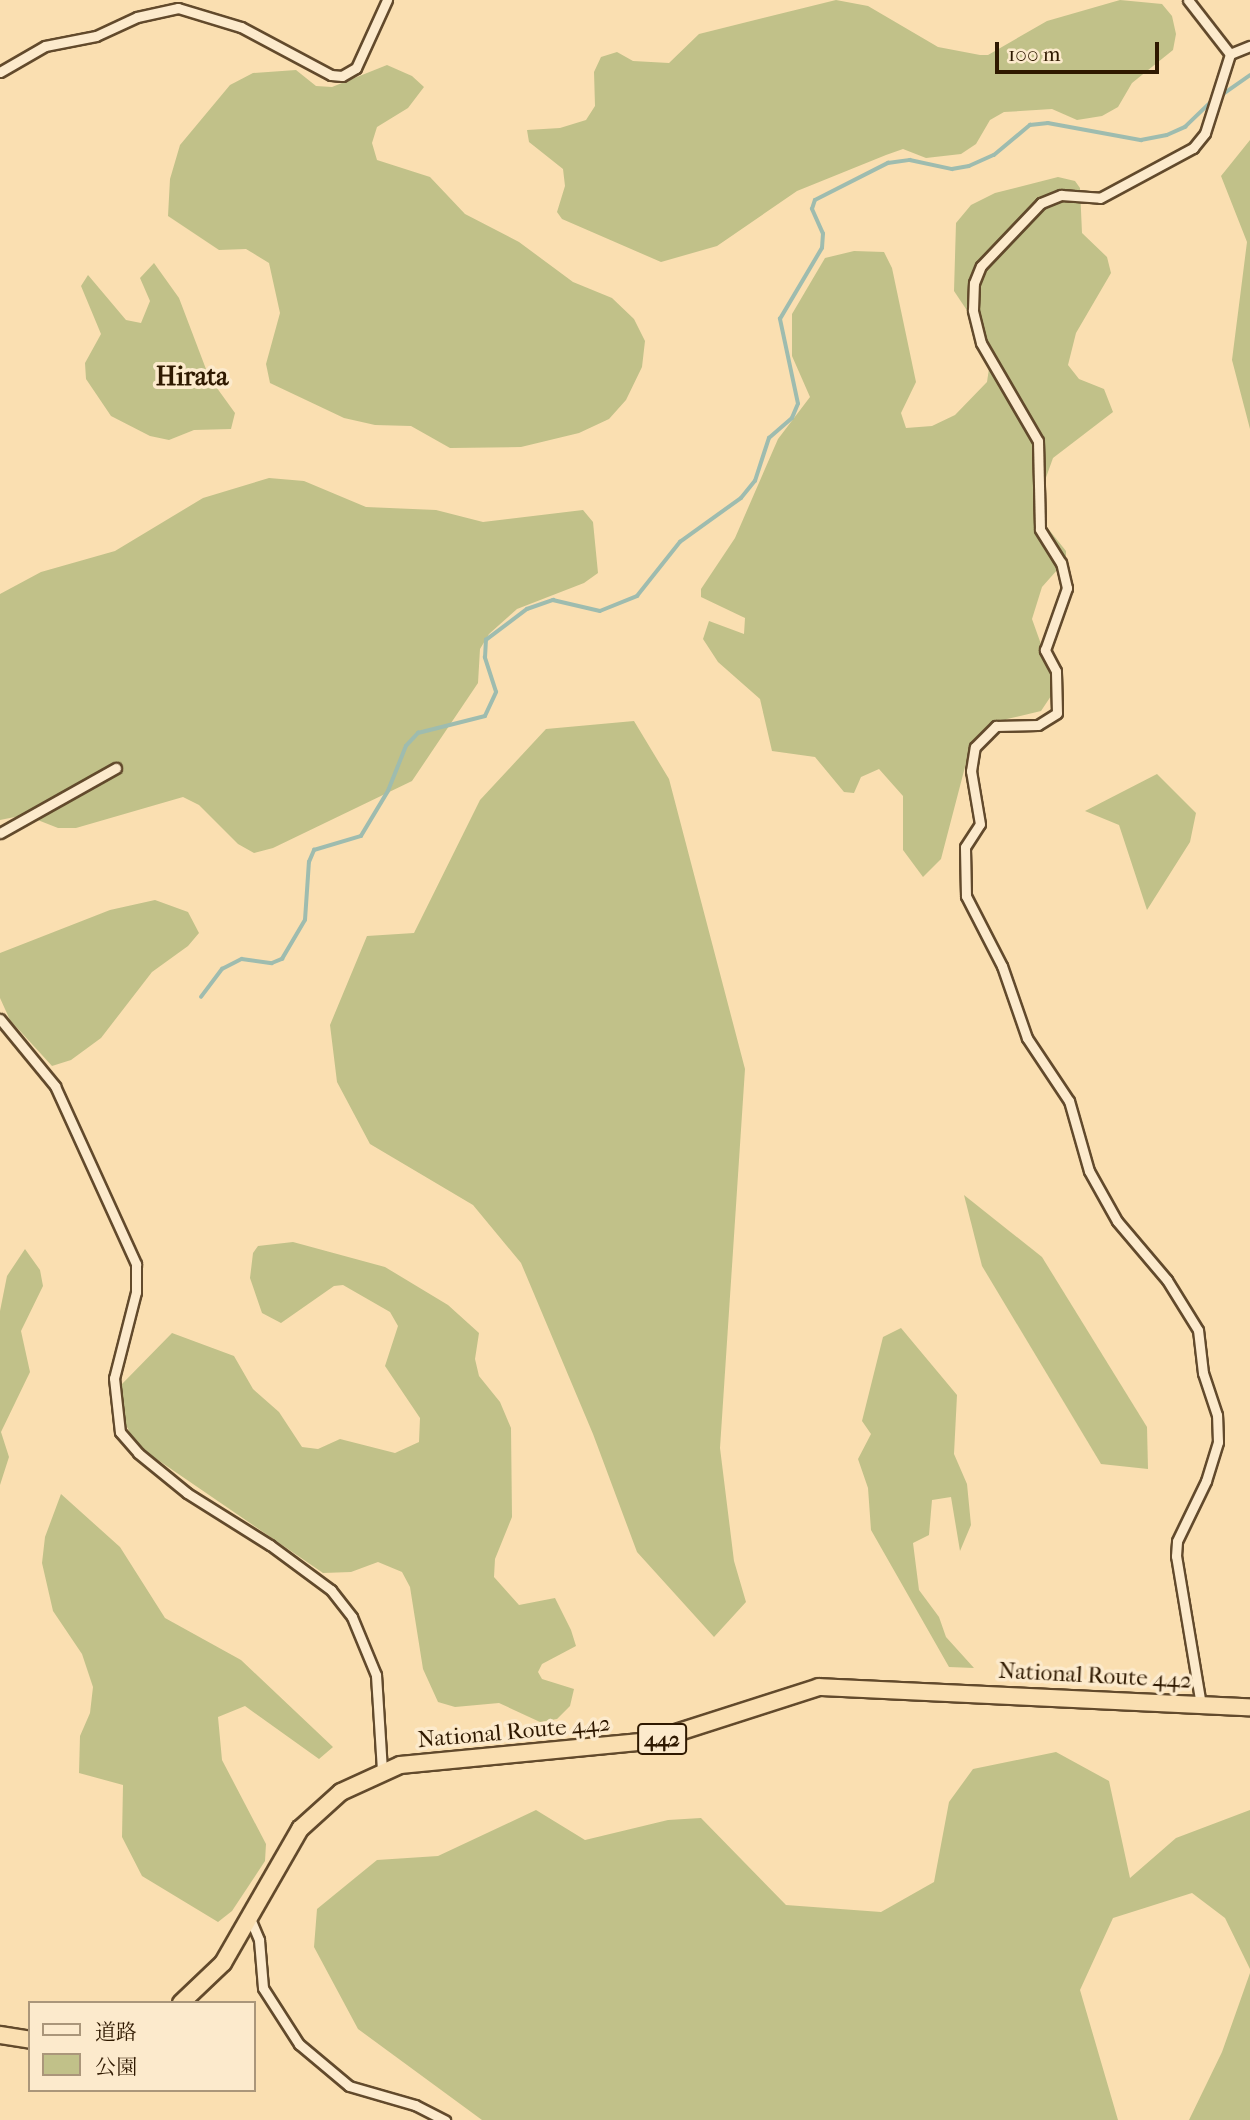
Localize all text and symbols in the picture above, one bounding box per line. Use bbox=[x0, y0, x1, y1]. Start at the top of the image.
scale bar bbox=[998, 28, 1162, 72]
text: 100 m bbox=[1008, 42, 1061, 66]
district label: Hirata bbox=[156, 361, 228, 393]
street label: National Route 442 bbox=[998, 1657, 1192, 1695]
street label: National Route 442 bbox=[416, 1710, 612, 1754]
road number: 442 bbox=[636, 1722, 688, 1756]
legend bbox=[28, 2001, 256, 2092]
text: 道路 bbox=[95, 2020, 137, 2044]
text: 公園 bbox=[95, 2055, 137, 2079]

